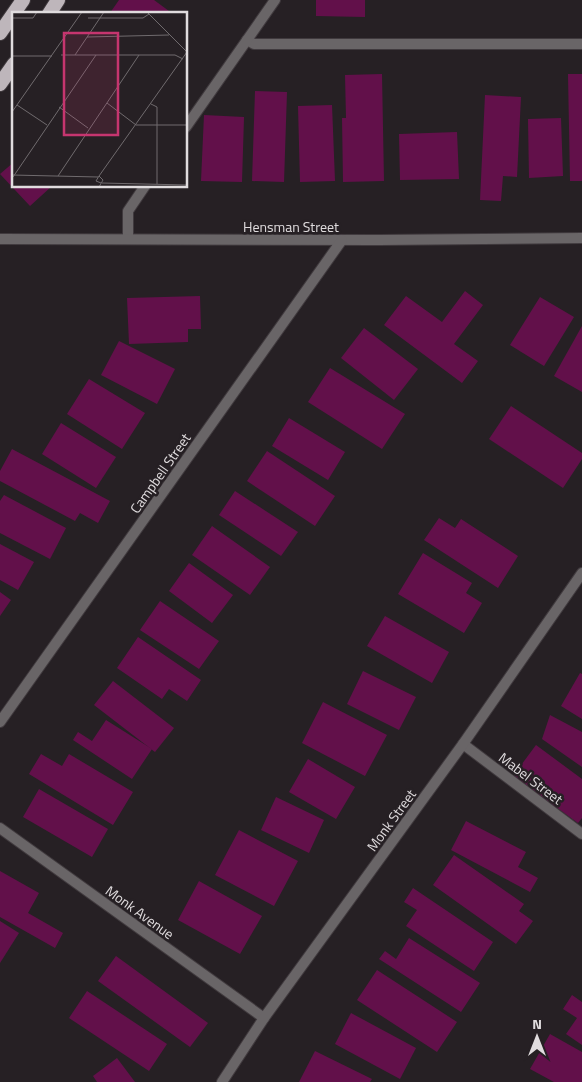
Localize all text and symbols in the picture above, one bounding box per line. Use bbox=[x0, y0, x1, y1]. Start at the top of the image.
inset map bbox=[12, 12, 188, 188]
street label: Hensman Street bbox=[243, 216, 339, 237]
street label: Campbell Street bbox=[124, 428, 196, 517]
street label: Mabel Street bbox=[494, 747, 568, 809]
street label: Monk Street bbox=[361, 784, 421, 855]
street label: Monk Avenue bbox=[101, 880, 179, 944]
north arrow bbox=[512, 1012, 562, 1062]
text: N bbox=[532, 1013, 542, 1034]

